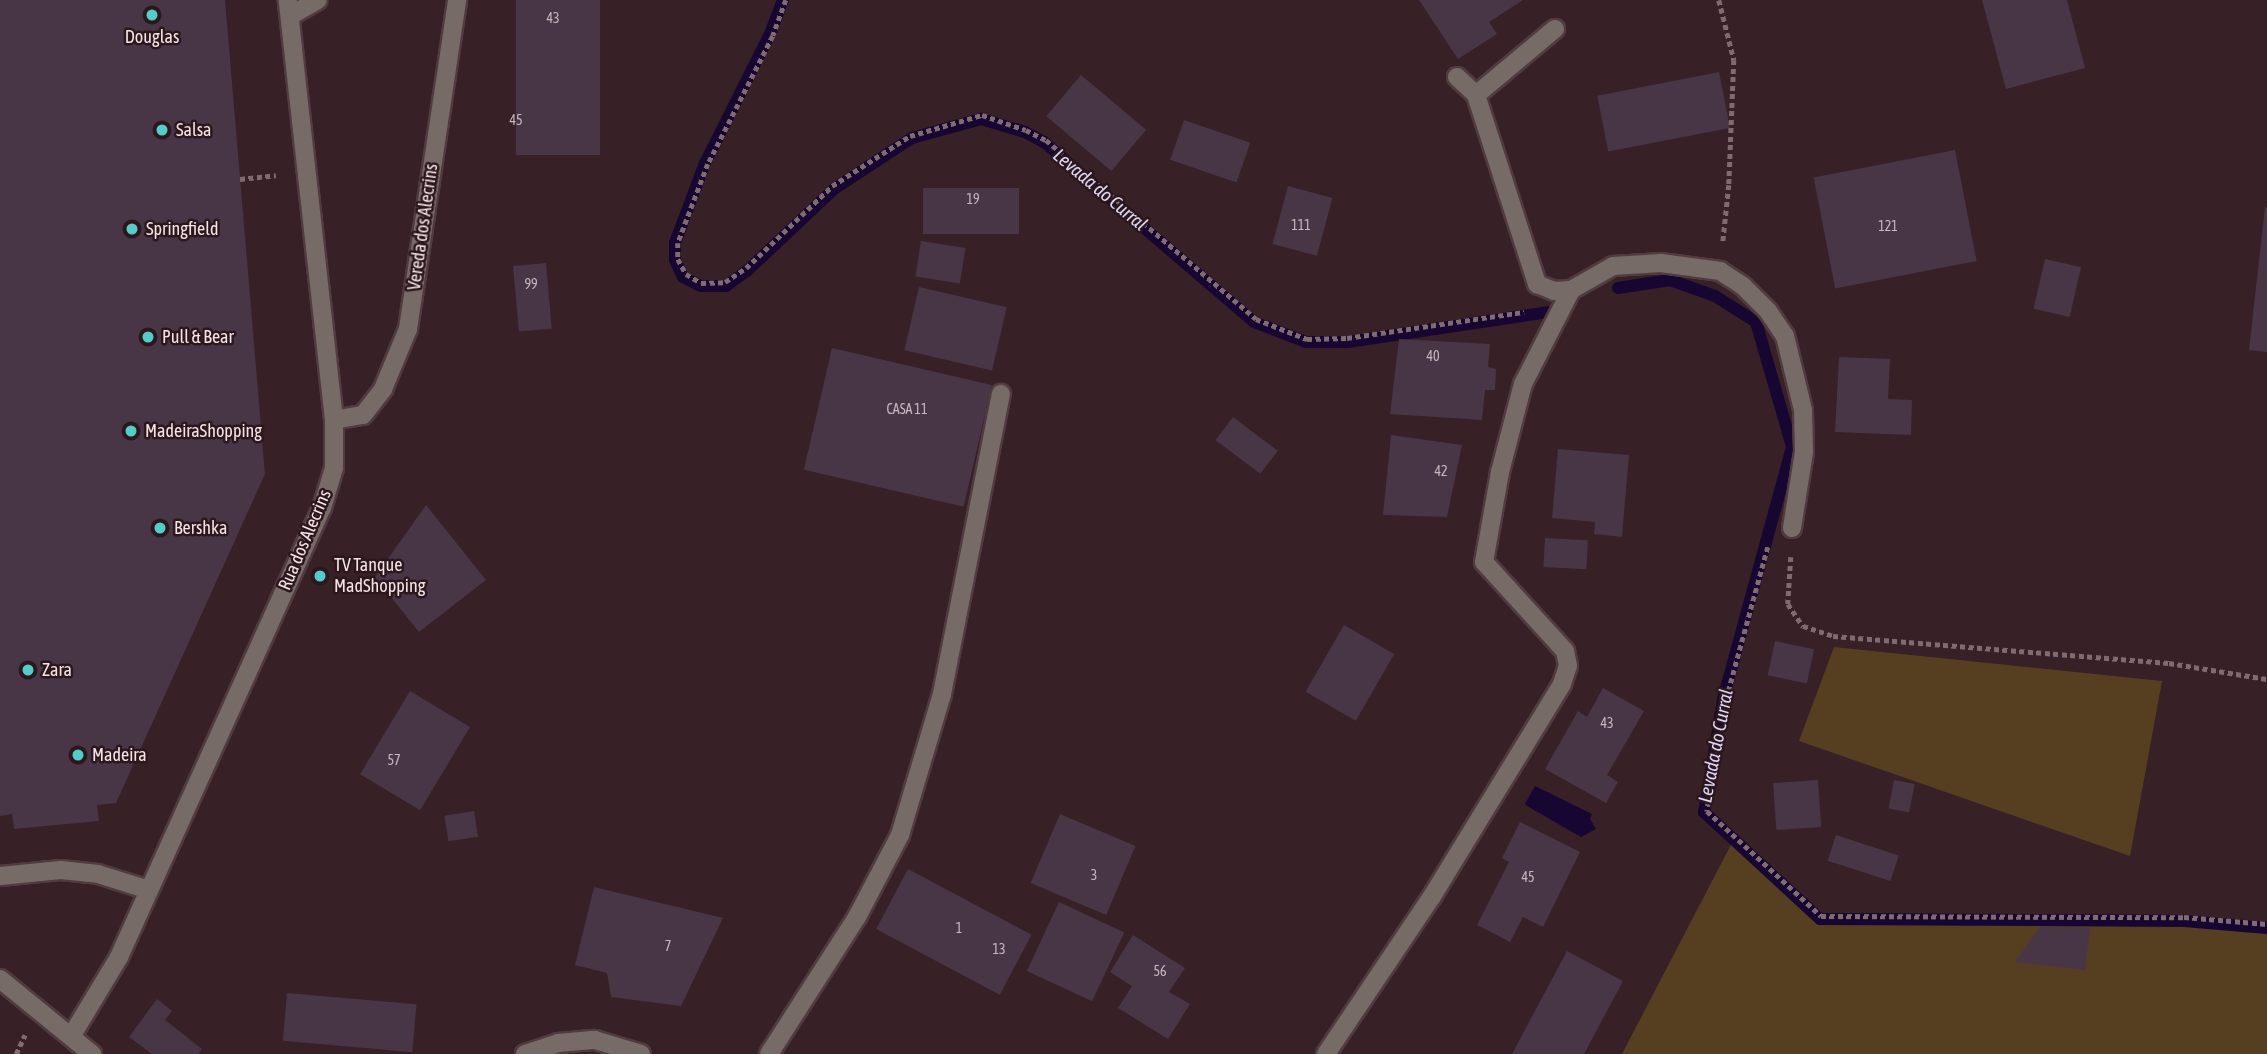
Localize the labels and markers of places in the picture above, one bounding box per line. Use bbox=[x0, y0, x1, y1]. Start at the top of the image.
marker: Douglas bbox=[144, 7, 160, 23]
place label: Douglas bbox=[125, 26, 179, 48]
place label: Salsa bbox=[176, 119, 211, 141]
marker: Salsa bbox=[154, 122, 170, 138]
place label: Springfield bbox=[146, 218, 218, 240]
marker: Springfield bbox=[124, 221, 140, 237]
place label: Pull & Bear bbox=[162, 326, 234, 348]
marker: Pull & Bear bbox=[140, 329, 156, 345]
place label: MadeiraShopping bbox=[145, 420, 262, 442]
marker: MadeiraShopping bbox=[123, 423, 139, 439]
place label: Bershka bbox=[174, 517, 227, 539]
marker: Bershka bbox=[152, 520, 168, 536]
place label: TV Tanque MadShopping bbox=[334, 555, 425, 598]
marker: TV Tanque MadShopping bbox=[312, 568, 328, 584]
place label: Zara bbox=[42, 659, 72, 681]
marker: Zara bbox=[20, 662, 36, 678]
place label: Madeira bbox=[92, 744, 147, 766]
marker: Madeira bbox=[70, 747, 86, 763]

